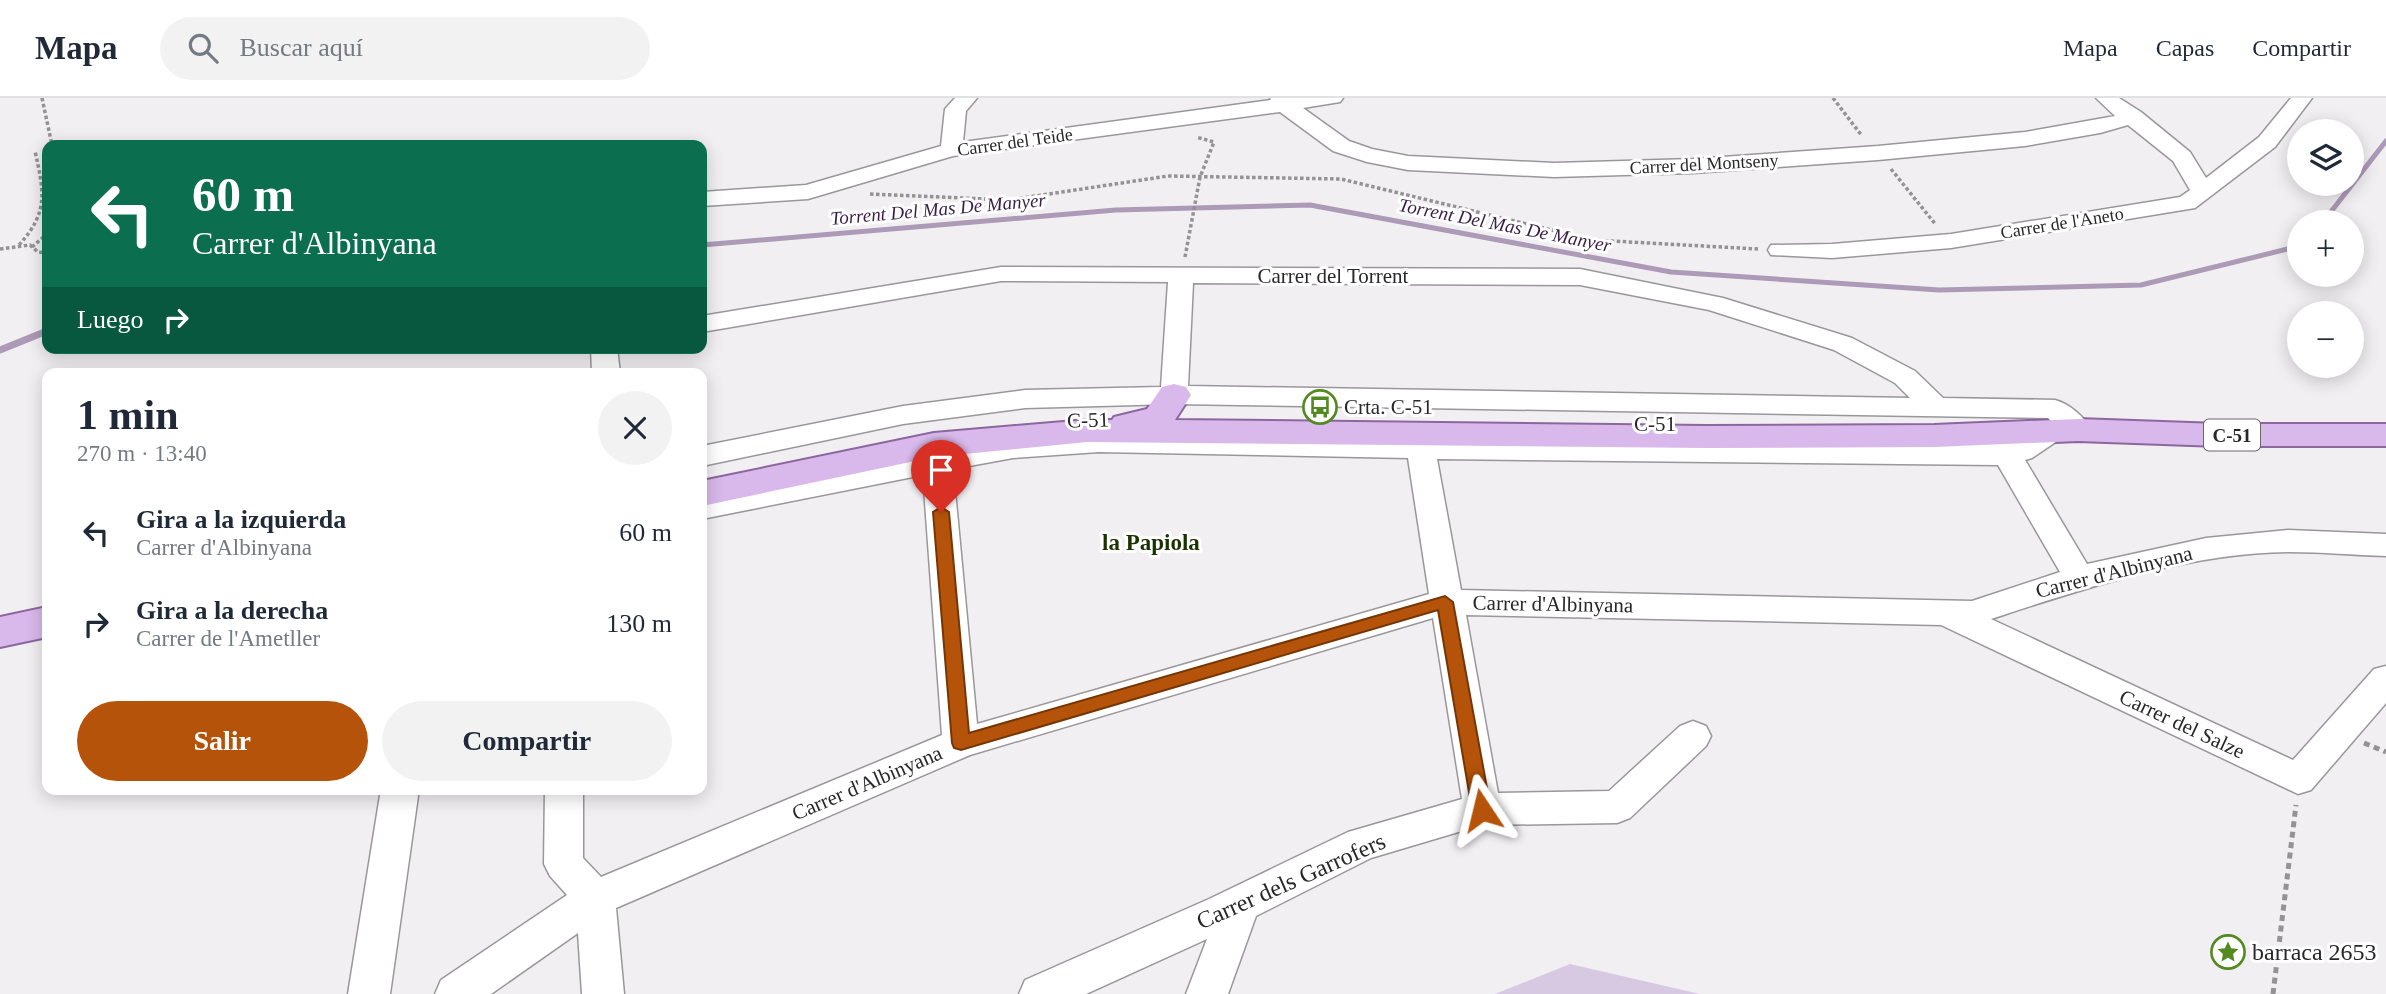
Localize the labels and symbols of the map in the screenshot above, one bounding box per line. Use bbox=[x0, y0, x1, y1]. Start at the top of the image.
street label: Carrer del Teide bbox=[956, 124, 1074, 160]
street label: Carrer del Montseny bbox=[1629, 150, 1779, 178]
water label: Torrent Del Mas De Manyer bbox=[829, 189, 1047, 229]
water label: Torrent Del Mas De Manyer bbox=[1397, 194, 1614, 256]
street label: Carrer de l'Aneto bbox=[1999, 203, 2125, 243]
street label: Carrer del Torrent bbox=[1258, 264, 1409, 288]
bus stop icon: Crta. C-51 bbox=[1301, 388, 1339, 426]
place label: Crta. C-51 bbox=[1344, 395, 1433, 419]
street label: C-51 bbox=[1067, 407, 1109, 433]
street label: C-51 bbox=[1634, 412, 1676, 436]
road number: C-51 bbox=[2204, 420, 2260, 450]
pin bbox=[911, 440, 971, 512]
district label: la Papiola bbox=[1102, 530, 1200, 555]
street label: Carrer d'Albinyana bbox=[2033, 541, 2195, 603]
street label: Carrer d'Albinyana bbox=[1472, 591, 1634, 617]
street label: Carrer del Salze bbox=[2116, 685, 2248, 763]
street label: Carrer d'Albinyana bbox=[788, 740, 946, 825]
position arrow bbox=[1445, 773, 1519, 847]
street label: Carrer dels Garrofers bbox=[1193, 828, 1389, 934]
place icon: barraca 2653 bbox=[2209, 933, 2247, 971]
place label: barraca 2653 bbox=[2252, 939, 2377, 965]

